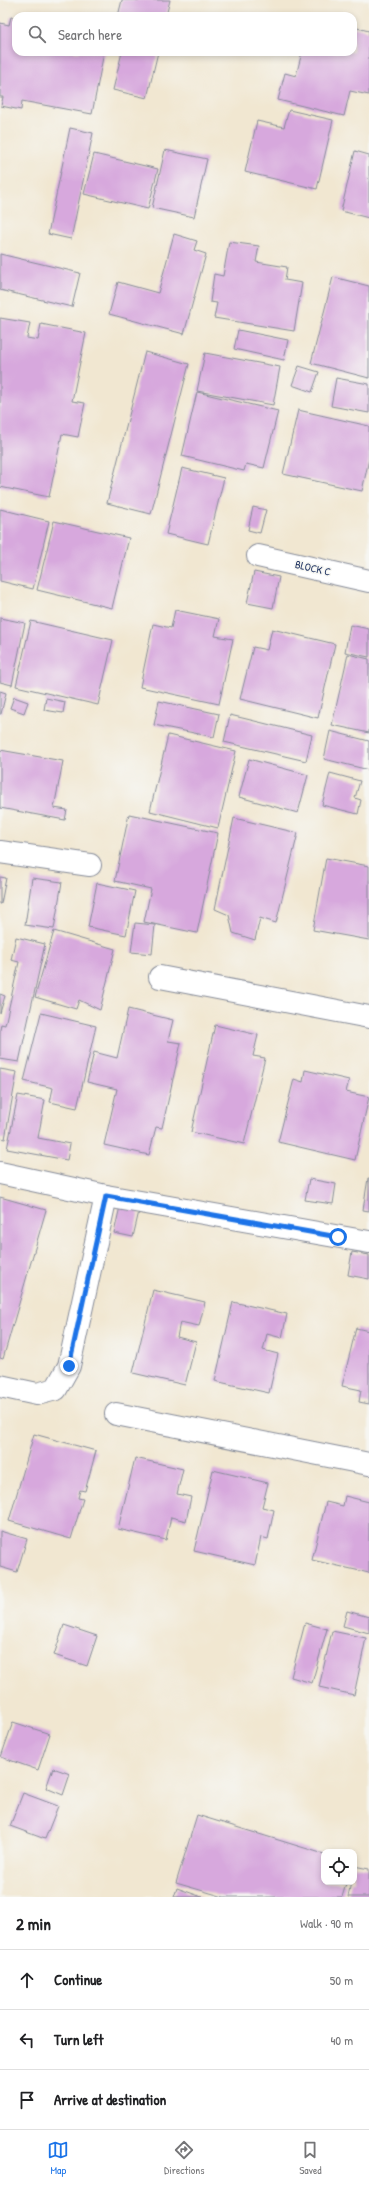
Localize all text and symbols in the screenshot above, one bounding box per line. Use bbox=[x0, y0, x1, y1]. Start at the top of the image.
search box bbox=[12, 12, 357, 56]
icon: search bbox=[26, 23, 48, 45]
text: Search here bbox=[58, 24, 122, 45]
street label: BLOCK C bbox=[294, 557, 332, 579]
route start bbox=[329, 1228, 347, 1246]
route end bbox=[60, 1357, 78, 1375]
map controls bbox=[321, 1849, 357, 1885]
button: locate bbox=[321, 1849, 357, 1885]
text: 2 min bbox=[16, 1912, 51, 1935]
text: Walk · 90 m bbox=[300, 1914, 353, 1932]
icon: ahead bbox=[16, 1969, 38, 1991]
text: Continue bbox=[54, 1969, 102, 1990]
text: 50 m bbox=[330, 1971, 353, 1989]
icon: left bbox=[16, 2029, 38, 2051]
text: Turn left bbox=[54, 2029, 104, 2050]
text: 40 m bbox=[330, 2031, 353, 2049]
icon: arrive bbox=[16, 2089, 38, 2111]
text: Arrive at destination bbox=[54, 2089, 166, 2110]
tab: Map bbox=[47, 2139, 69, 2177]
tab: Directions bbox=[164, 2139, 205, 2177]
tab: Saved bbox=[299, 2139, 322, 2177]

